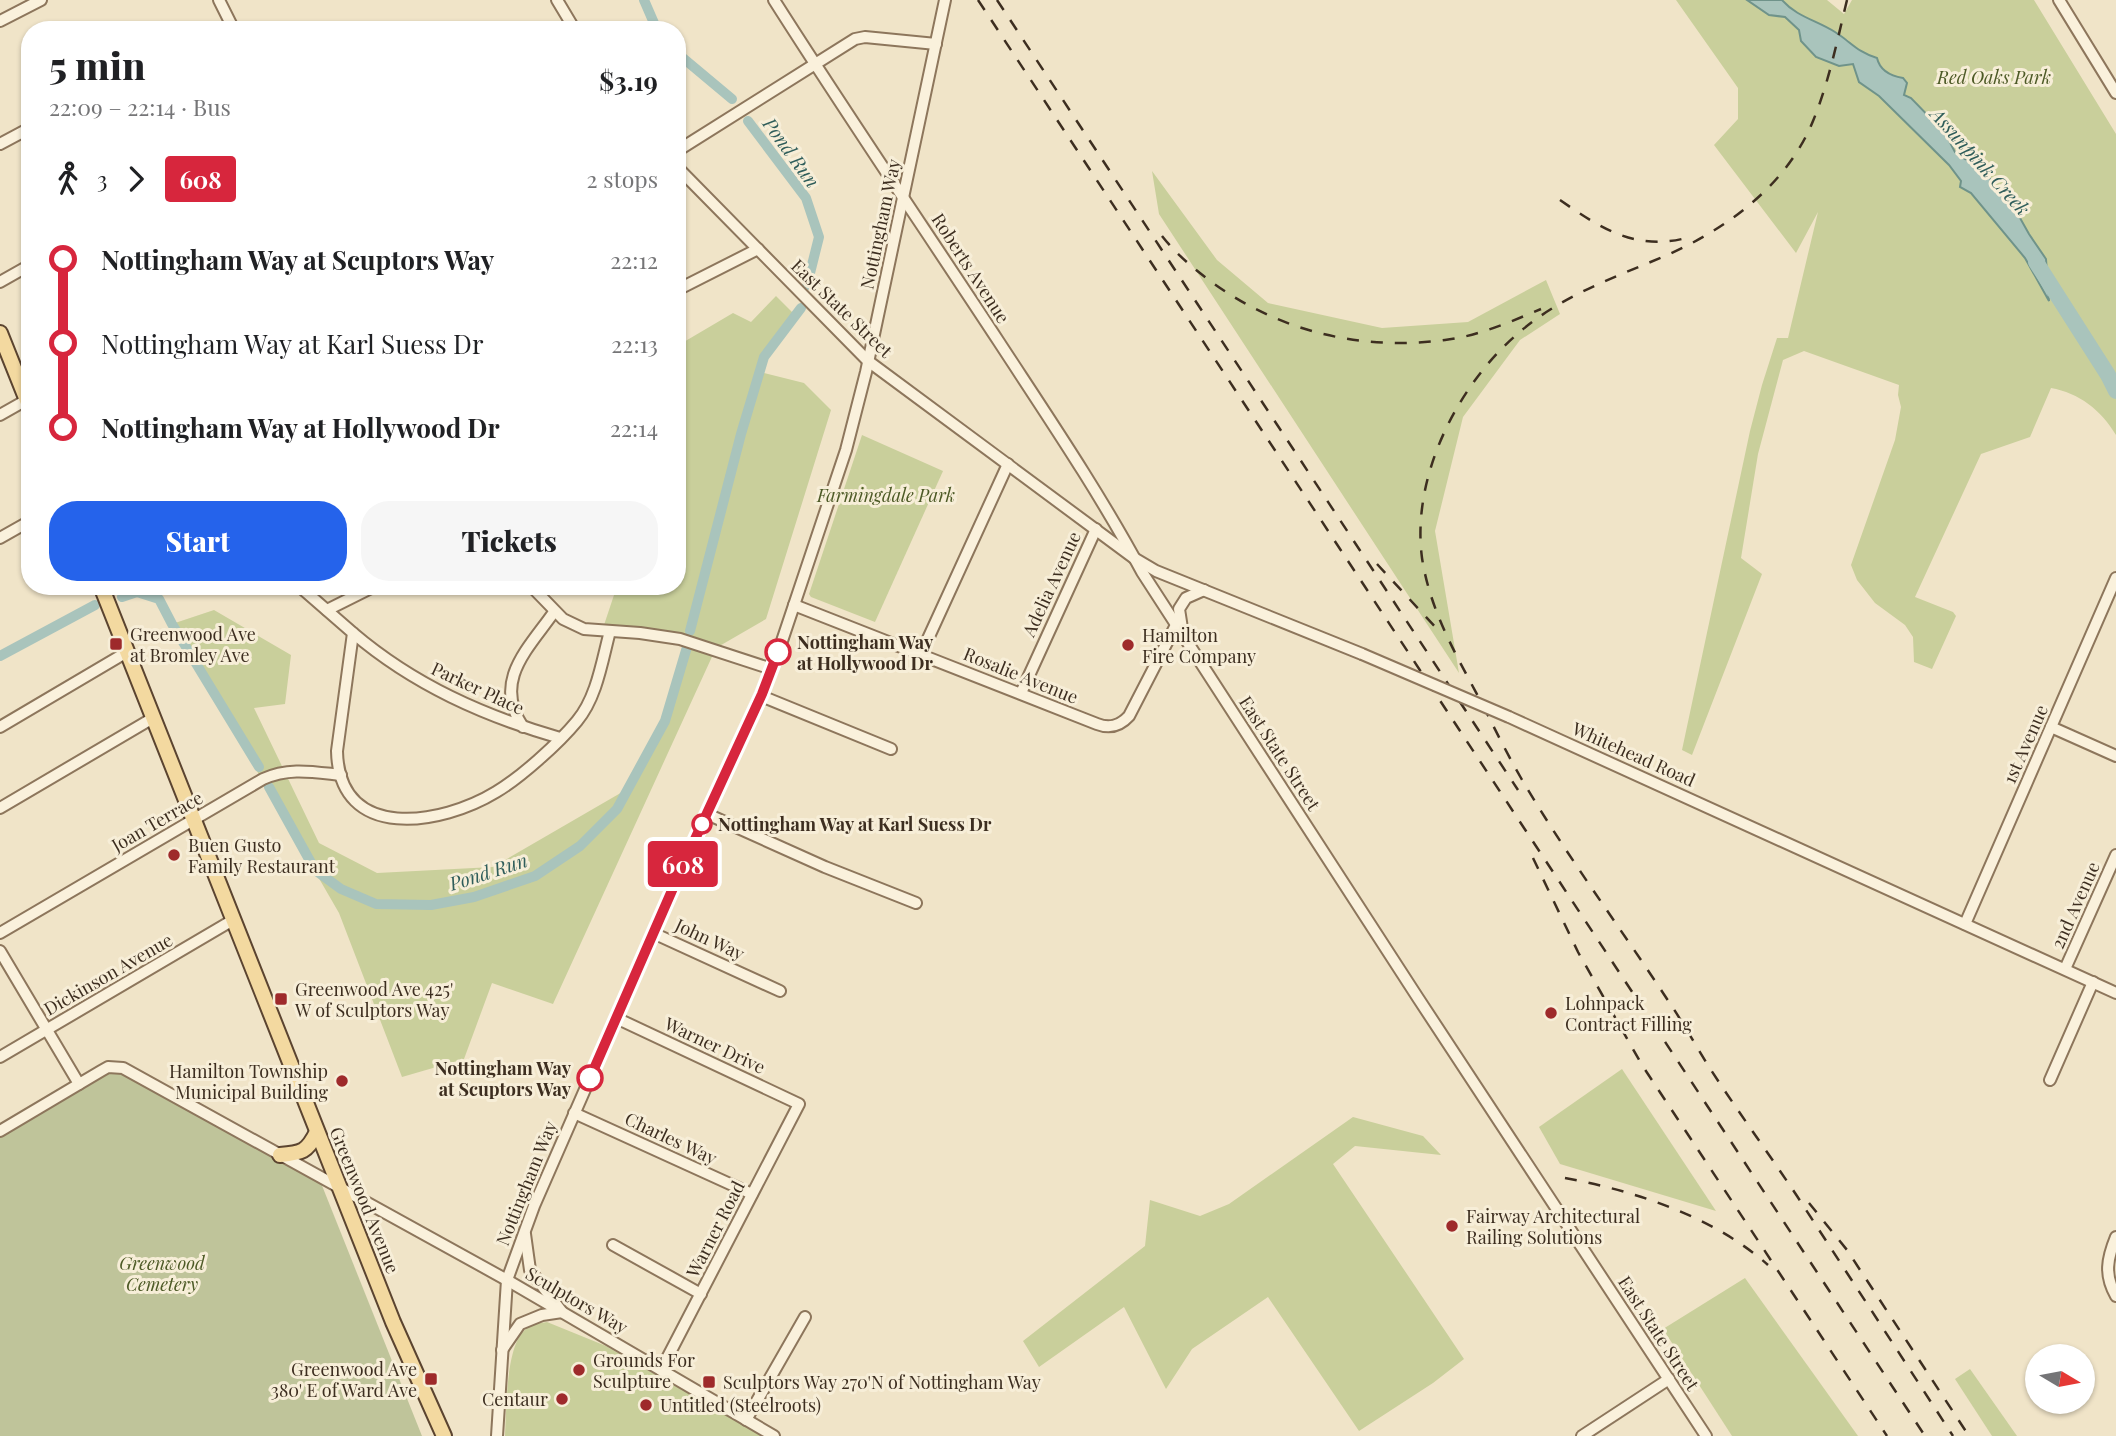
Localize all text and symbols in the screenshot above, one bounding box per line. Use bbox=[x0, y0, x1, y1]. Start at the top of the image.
text: 5 min bbox=[49, 39, 145, 90]
text: $3.19 bbox=[599, 63, 658, 98]
park label: Red Oaks Park bbox=[1936, 65, 2051, 89]
text: 22:09 – 22:14 · Bus bbox=[49, 91, 231, 122]
water label: Assunpink Creek bbox=[1924, 100, 2036, 221]
water label: Pond Run bbox=[757, 111, 826, 192]
street label: Nottingham Way bbox=[855, 157, 905, 291]
icon: walk bbox=[49, 160, 87, 198]
icon: forward bbox=[117, 160, 155, 198]
text: 3 bbox=[97, 163, 107, 194]
text: 608 bbox=[179, 163, 222, 195]
text: 2 stops bbox=[587, 163, 658, 194]
street label: Roberts Avenue bbox=[926, 208, 1016, 328]
text: Nottingham Way at Scuptors Way bbox=[101, 242, 494, 277]
text: 22:12 bbox=[610, 244, 658, 275]
street label: East State Street bbox=[786, 254, 898, 363]
text: Nottingham Way at Karl Suess Dr bbox=[101, 326, 484, 361]
text: 22:13 bbox=[611, 328, 658, 359]
text: Nottingham Way at Hollywood Dr bbox=[101, 410, 500, 445]
text: 22:14 bbox=[610, 412, 658, 443]
park label: Farmingdale Park bbox=[816, 483, 955, 507]
button: Start bbox=[49, 501, 347, 581]
button: Tickets bbox=[361, 501, 658, 581]
street label: Adelia Avenue bbox=[1016, 528, 1086, 641]
place label: Greenwood Ave at Bromley Ave bbox=[130, 622, 256, 667]
place label: Hamilton Fire Company bbox=[1142, 623, 1256, 668]
place label: Nottingham Way at Hollywood Dr bbox=[797, 630, 934, 675]
marker: Greenwood Ave at Bromley Ave bbox=[108, 636, 124, 652]
marker: Hamilton Fire Company bbox=[1120, 637, 1136, 653]
marker: Nottingham Way at Hollywood Dr bbox=[765, 639, 791, 665]
street label: Rosalie Avenue bbox=[960, 641, 1082, 709]
street label: Parker Place bbox=[428, 656, 528, 720]
street label: East State Street bbox=[1234, 691, 1326, 815]
street label: 1st Avenue bbox=[1997, 701, 2053, 787]
street label: Whitehead Road bbox=[1568, 716, 1700, 792]
street label: Joan Terrace bbox=[106, 785, 207, 857]
place label: Nottingham Way at Karl Suess Dr bbox=[718, 812, 992, 836]
marker: Nottingham Way at Karl Suess Dr bbox=[692, 814, 712, 834]
place label: Buen Gusto Family Restaurant bbox=[188, 833, 336, 878]
line badge: 608 bbox=[643, 841, 723, 887]
water label: Pond Run bbox=[445, 846, 530, 896]
marker: Buen Gusto Family Restaurant bbox=[166, 847, 182, 863]
text: 608 bbox=[662, 848, 704, 880]
street label: 2nd Avenue bbox=[2045, 858, 2105, 952]
street label: John Way bbox=[671, 912, 748, 965]
street label: Dickinson Avenue bbox=[39, 927, 177, 1021]
place label: Greenwood Ave 425' W of Sculptors Way bbox=[294, 977, 453, 1022]
marker: Greenwood Ave 425' W of Sculptors Way bbox=[273, 991, 289, 1007]
place label: Lohnpack Contract Filling bbox=[1565, 991, 1692, 1036]
marker: Lohnpack Contract Filling bbox=[1543, 1005, 1559, 1021]
street label: Warner Drive bbox=[660, 1011, 769, 1079]
place label: Nottingham Way at Scuptors Way bbox=[435, 1056, 572, 1101]
place label: Hamilton Township Municipal Building bbox=[169, 1059, 328, 1104]
marker: Nottingham Way at Scuptors Way bbox=[577, 1065, 603, 1091]
marker: Hamilton Township Municipal Building bbox=[334, 1073, 350, 1089]
street label: Charles Way bbox=[621, 1106, 721, 1170]
street label: Nottingham Way bbox=[490, 1117, 562, 1249]
street label: Greenwood Avenue bbox=[325, 1123, 405, 1277]
street label: Warner Road bbox=[680, 1176, 750, 1282]
place label: Fairway Architectural Railing Solutions bbox=[1466, 1204, 1640, 1249]
marker: Fairway Architectural Railing Solutions bbox=[1444, 1218, 1460, 1234]
park label: Greenwood Cemetery bbox=[119, 1251, 206, 1296]
street label: Sculptors Way bbox=[522, 1261, 632, 1339]
street label: East State Street bbox=[1613, 1271, 1705, 1395]
north arrow bbox=[2025, 1344, 2095, 1414]
map controls bbox=[2025, 1344, 2095, 1414]
place label: Grounds For Sculpture bbox=[593, 1348, 695, 1393]
place label: Greenwood Ave 380' E of Ward Ave bbox=[271, 1357, 417, 1402]
marker: Grounds For Sculpture bbox=[571, 1362, 587, 1378]
place label: Sculptors Way 270'N of Nottingham Way bbox=[723, 1370, 1041, 1394]
marker: Greenwood Ave 380' E of Ward Ave bbox=[423, 1371, 439, 1387]
marker: Sculptors Way 270'N of Nottingham Way bbox=[701, 1374, 717, 1390]
place label: Centaur bbox=[482, 1387, 548, 1411]
marker: Centaur bbox=[554, 1391, 570, 1407]
place label: Untitled (Steelroots) bbox=[660, 1393, 821, 1417]
marker: Untitled (Steelroots) bbox=[638, 1397, 654, 1413]

